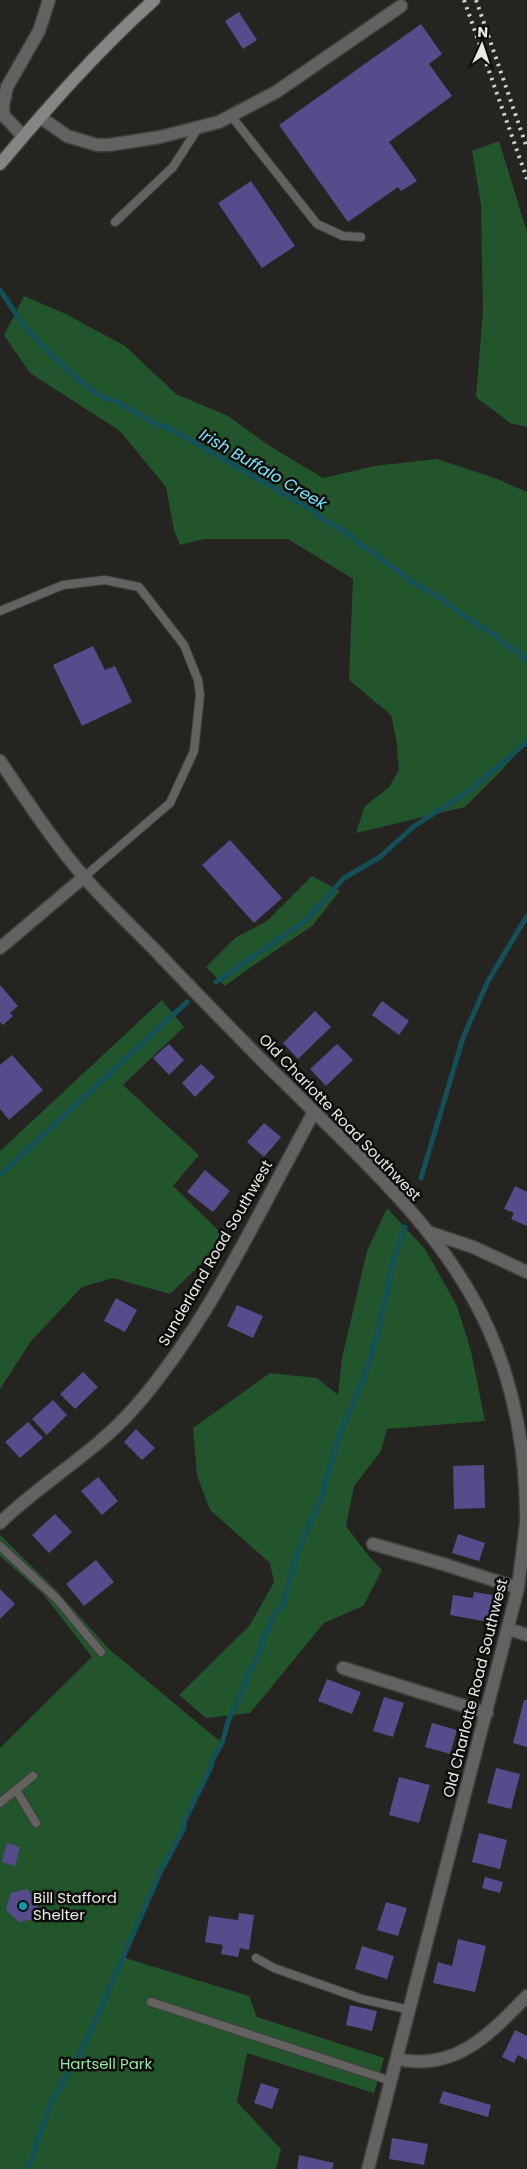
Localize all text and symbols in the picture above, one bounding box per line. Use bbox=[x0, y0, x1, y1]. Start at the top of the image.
north arrow bbox=[457, 20, 507, 70]
text: N bbox=[477, 22, 488, 42]
water label: Irish Buffalo Creek bbox=[195, 423, 332, 515]
street label: Old Charlotte Road Southwest bbox=[254, 1029, 426, 1205]
street label: Sunderland Road Southwest bbox=[153, 1156, 277, 1350]
street label: Old Charlotte Road Southwest bbox=[438, 1576, 512, 1800]
place label: Bill Stafford Shelter bbox=[33, 1887, 117, 1925]
marker: Bill Stafford Shelter bbox=[17, 1900, 29, 1912]
park label: Hartsell Park bbox=[60, 2053, 152, 2074]

